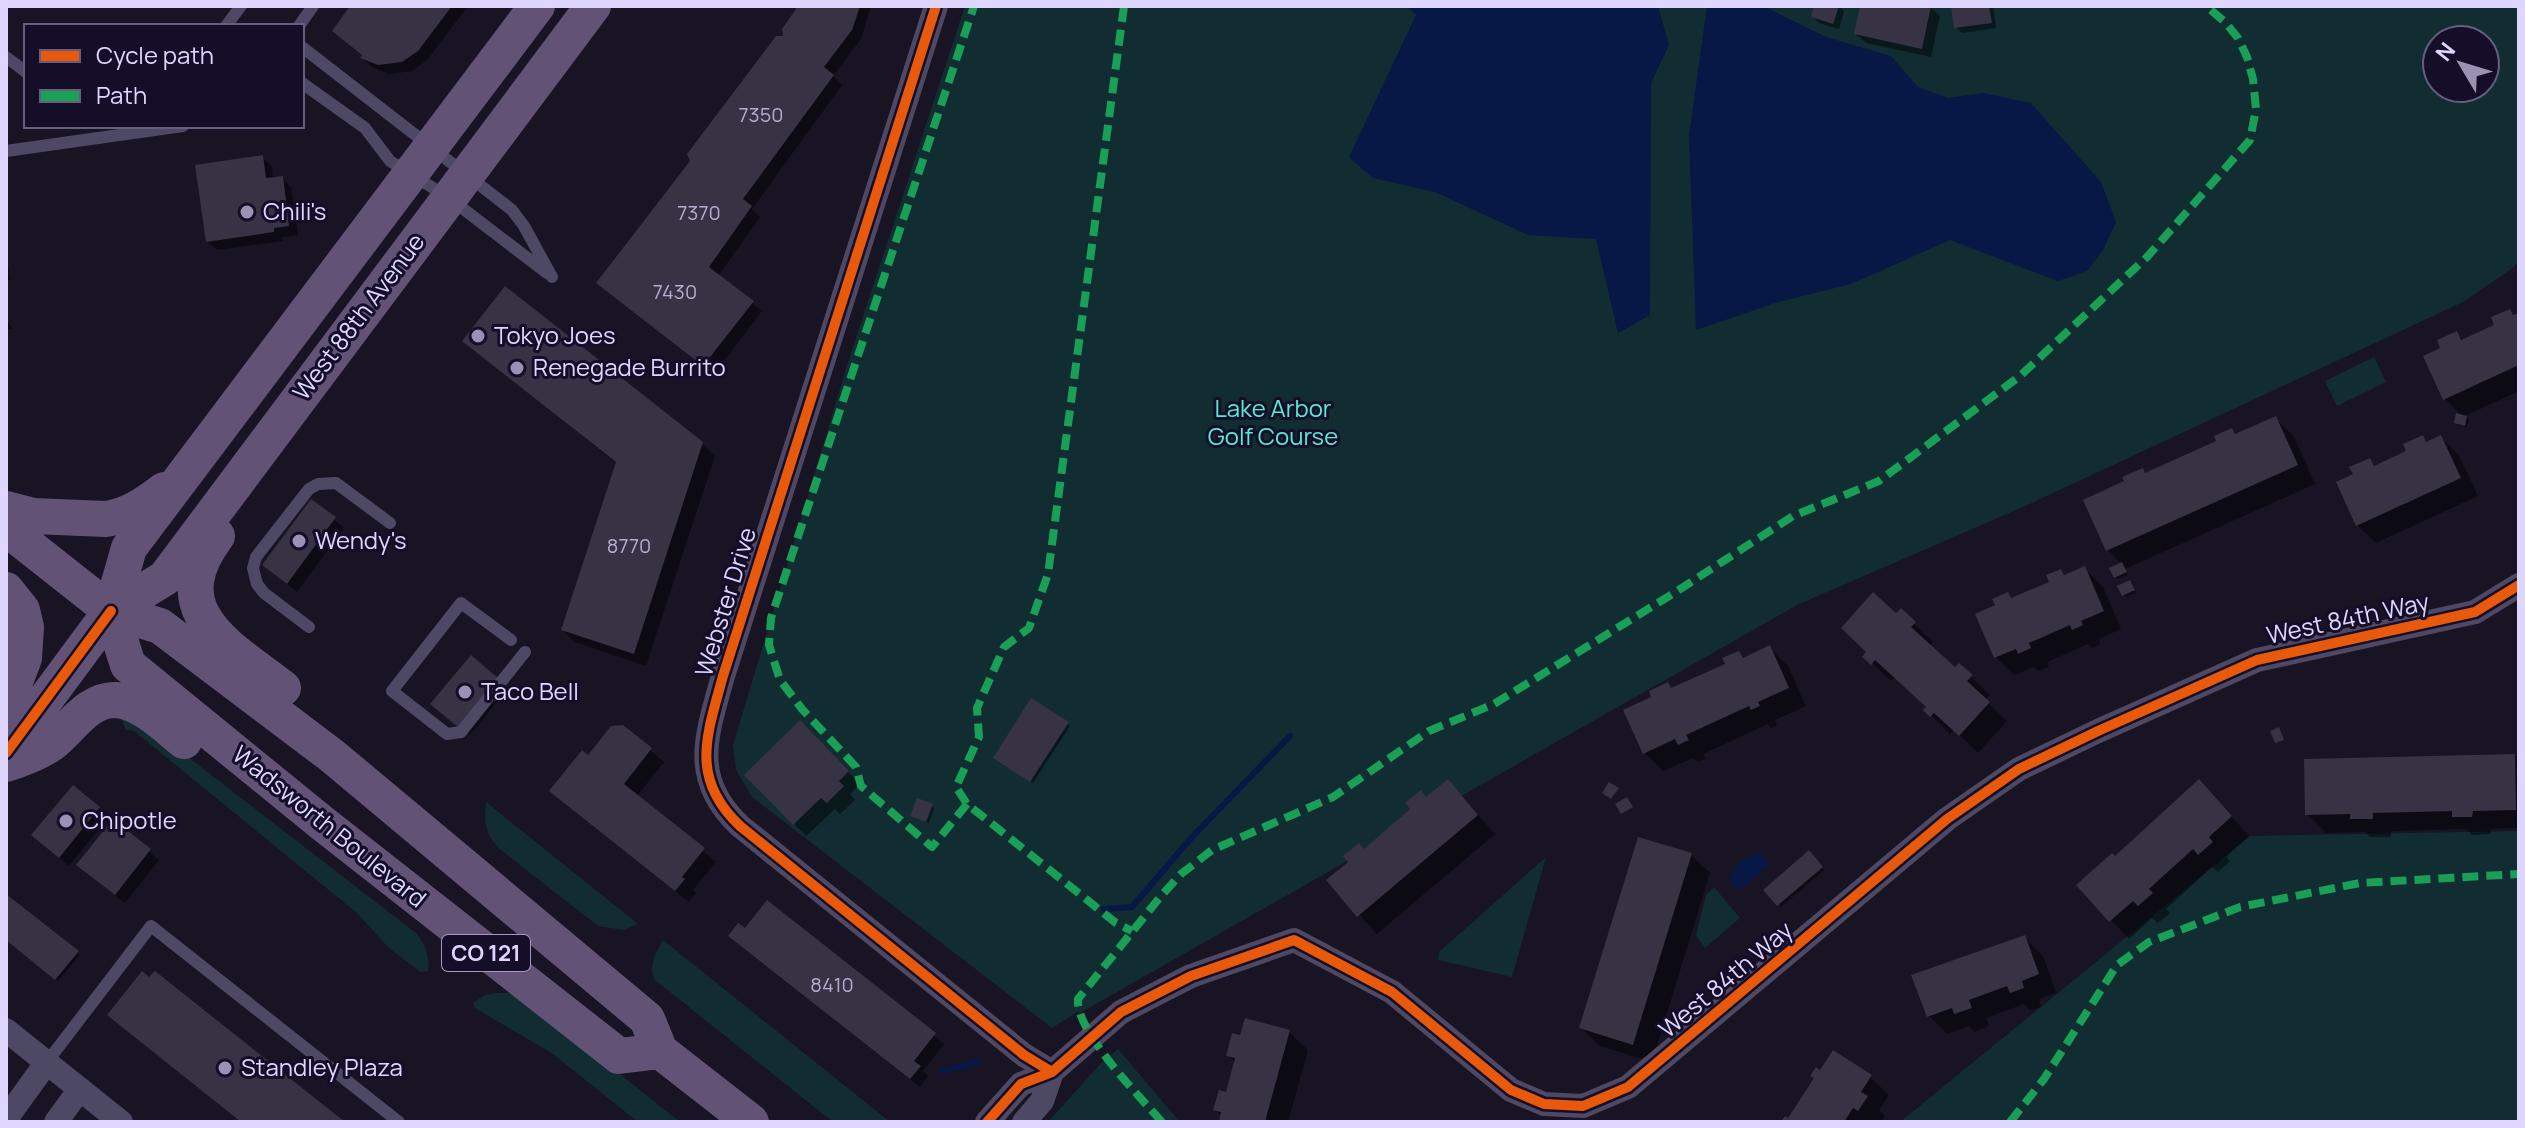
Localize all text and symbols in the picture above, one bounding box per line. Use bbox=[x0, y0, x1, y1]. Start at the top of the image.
legend bbox=[24, 24, 304, 128]
north arrow bbox=[2421, 24, 2501, 104]
text: N bbox=[2429, 36, 2462, 67]
text: Cycle path bbox=[96, 38, 214, 71]
text: Path bbox=[96, 78, 147, 111]
house number: 7350 bbox=[739, 101, 783, 128]
place label: Chili's bbox=[263, 194, 326, 227]
house number: 7370 bbox=[677, 199, 721, 226]
marker: Chili's bbox=[238, 203, 256, 221]
street label: West 88th Avenue bbox=[284, 226, 431, 406]
house number: 7430 bbox=[653, 278, 697, 305]
place label: Tokyo Joes bbox=[494, 318, 616, 351]
marker: Tokyo Joes bbox=[469, 327, 487, 345]
place label: Renegade Burrito bbox=[533, 350, 726, 383]
marker: Renegade Burrito bbox=[508, 359, 526, 377]
park label: Lake Arbor Golf Course bbox=[1208, 391, 1338, 452]
place label: Wendy's bbox=[315, 523, 407, 556]
street label: Webster Drive bbox=[686, 523, 763, 680]
marker: Wendy's bbox=[290, 532, 308, 550]
house number: 8770 bbox=[607, 532, 651, 559]
street label: West 84th Way bbox=[2263, 584, 2432, 651]
place label: Taco Bell bbox=[481, 674, 579, 707]
marker: Taco Bell bbox=[456, 683, 474, 701]
street label: Wadsworth Boulevard bbox=[226, 737, 434, 914]
place label: Chipotle bbox=[82, 803, 177, 836]
marker: Chipotle bbox=[57, 812, 75, 830]
street label: West 84th Way bbox=[1651, 913, 1799, 1045]
road number: CO 121 bbox=[442, 935, 530, 971]
house number: 8410 bbox=[810, 971, 854, 998]
place label: Standley Plaza bbox=[241, 1050, 403, 1083]
marker: Standley Plaza bbox=[216, 1059, 234, 1077]

